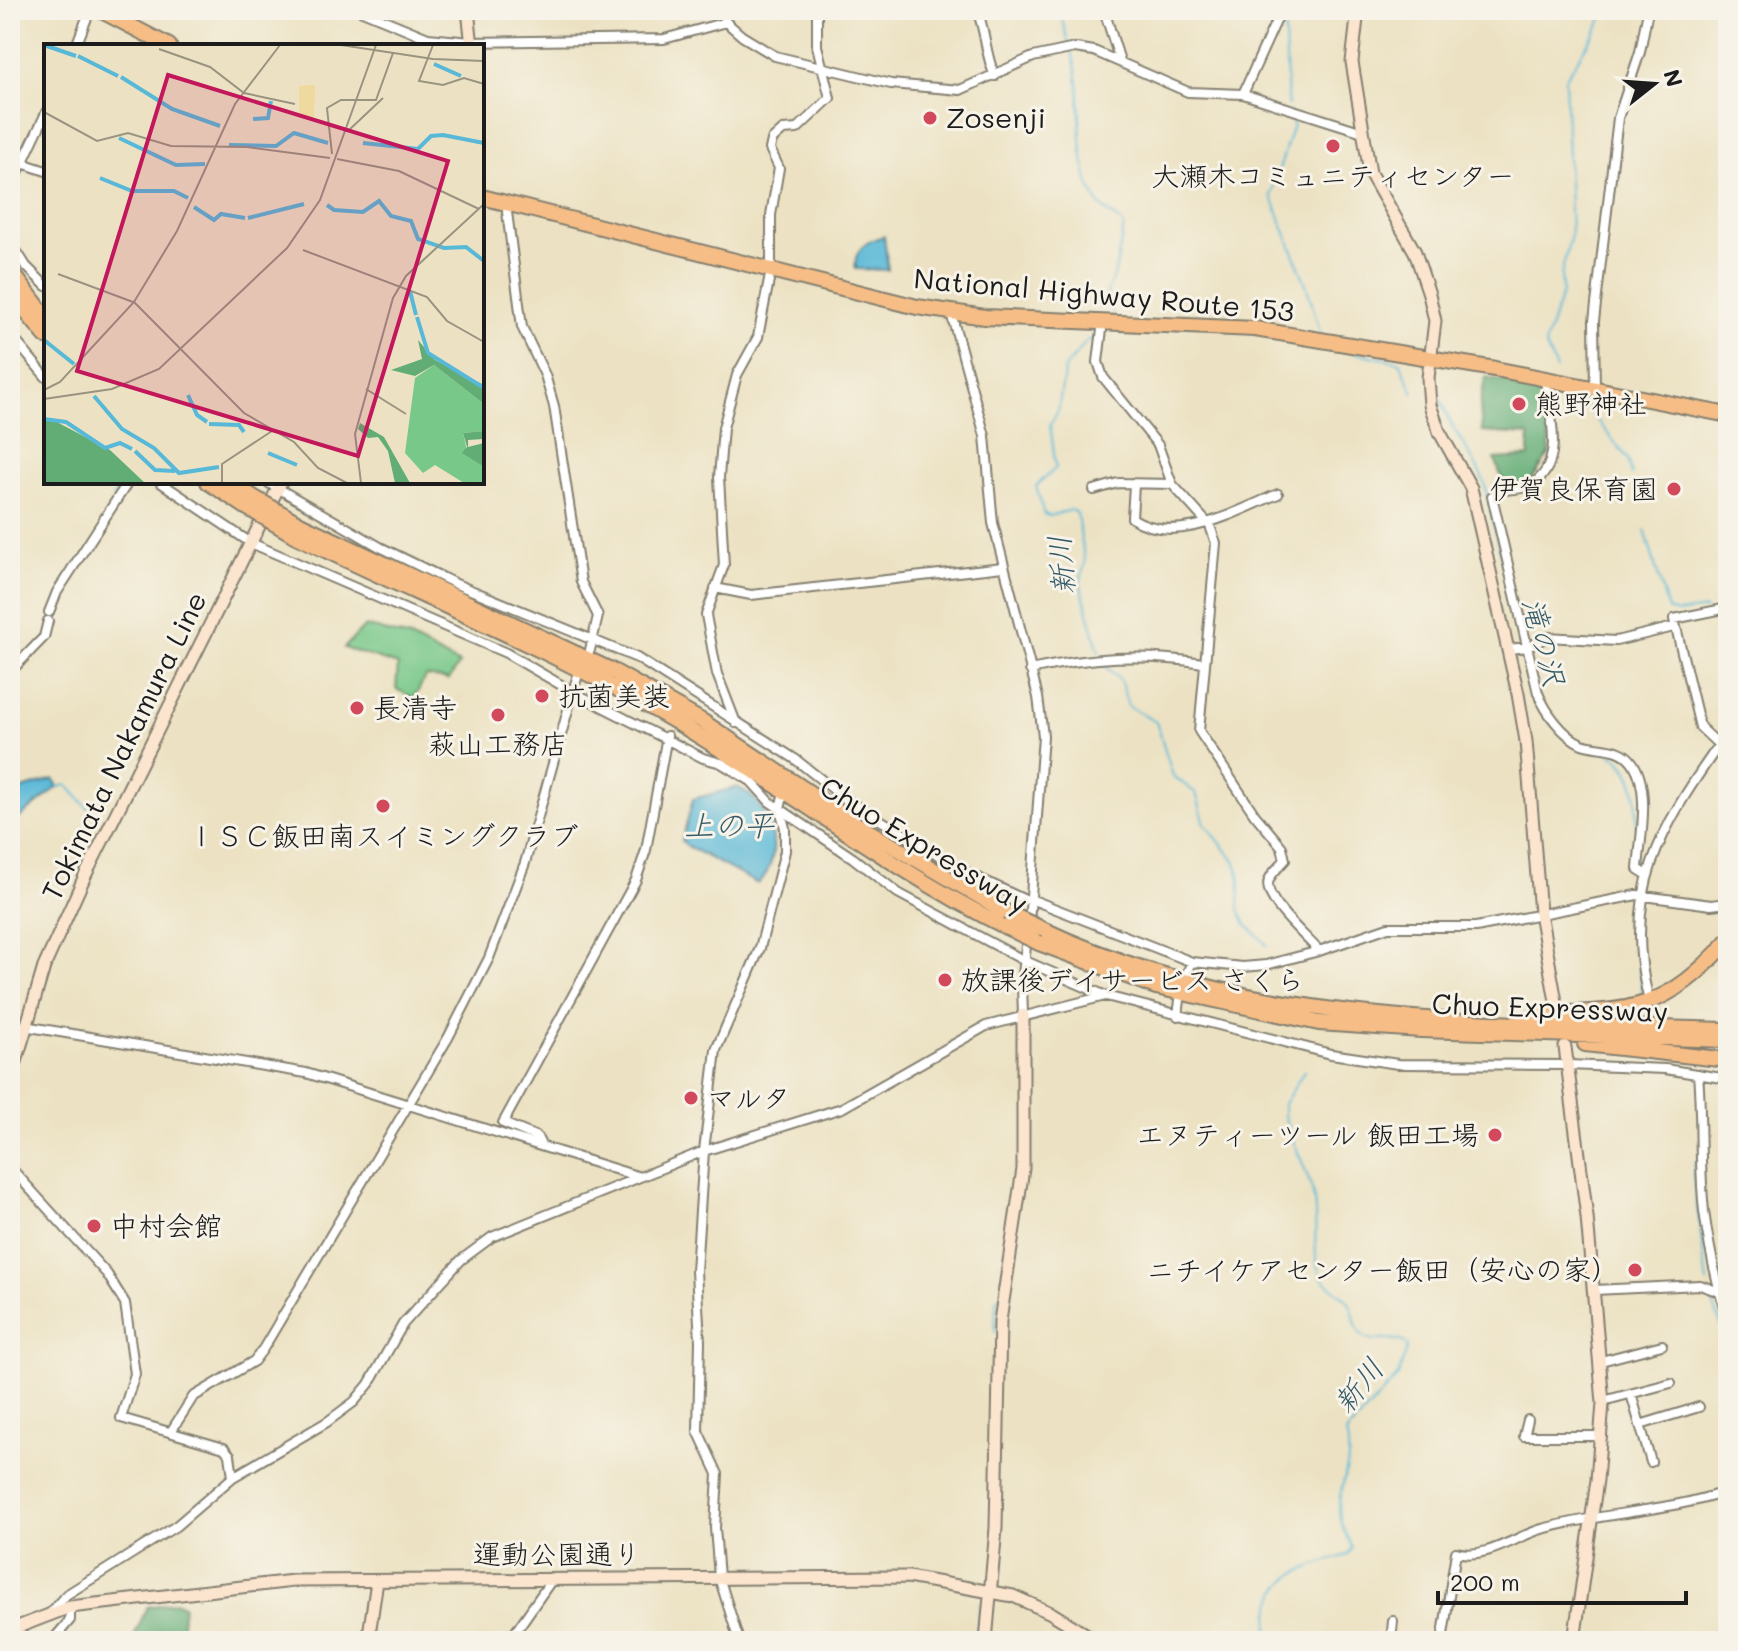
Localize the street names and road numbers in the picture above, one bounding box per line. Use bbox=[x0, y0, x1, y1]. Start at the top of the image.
street label: National Highway Route 153 bbox=[912, 259, 1296, 329]
street label: Tokimata Nakamura Line bbox=[33, 585, 214, 906]
street label: Chuo Expressway bbox=[814, 768, 1035, 921]
street label: Chuo Expressway bbox=[1431, 985, 1669, 1029]
street label: 運動公園通り bbox=[473, 1535, 641, 1571]

